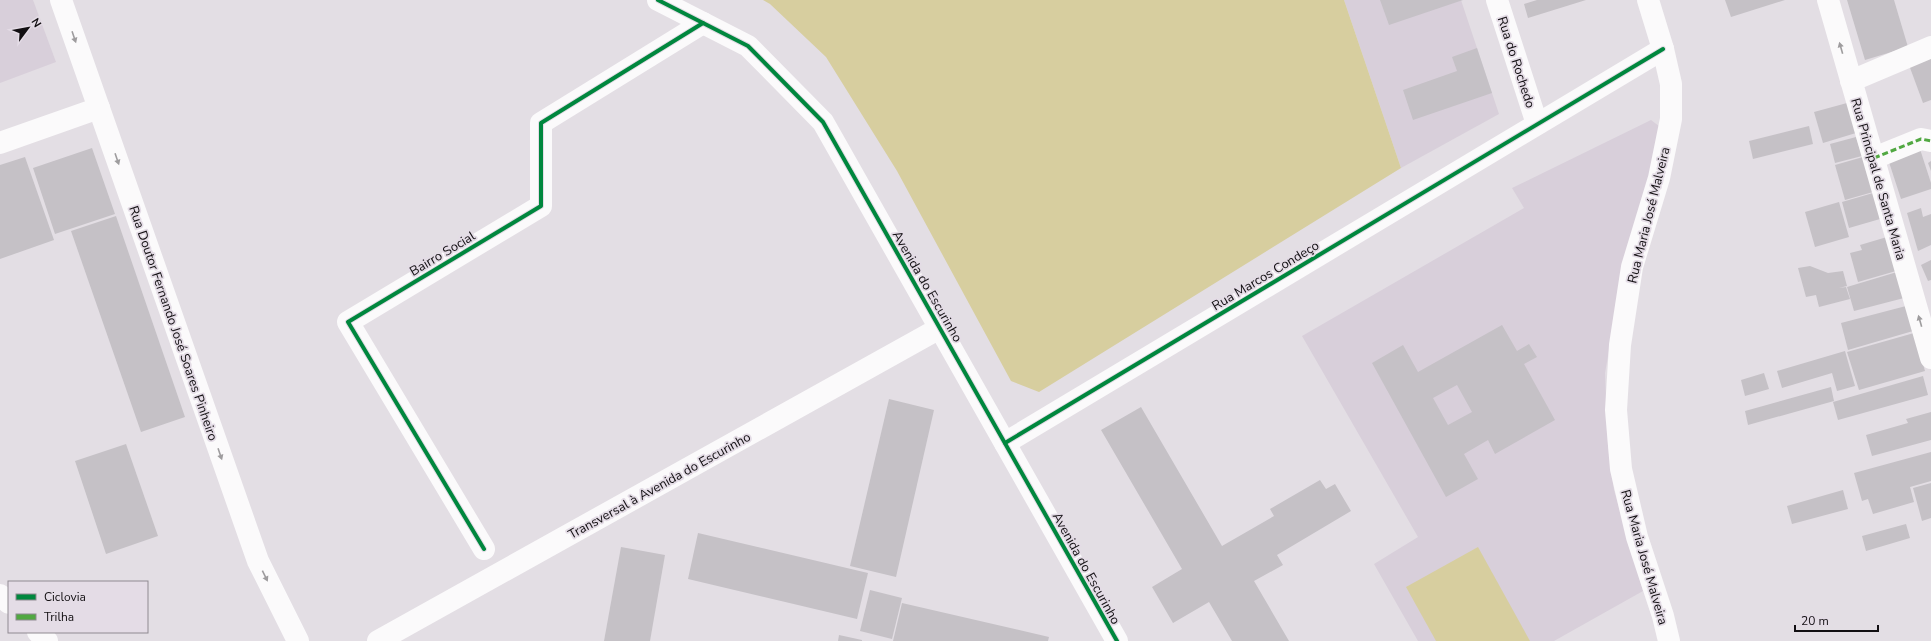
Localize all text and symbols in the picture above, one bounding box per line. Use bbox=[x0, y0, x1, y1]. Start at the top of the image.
north arrow bbox=[8, 8, 48, 48]
street label: Rua do Rochedo bbox=[1493, 14, 1539, 110]
text: N bbox=[28, 15, 45, 30]
one-way arrow bbox=[71, 31, 77, 43]
one-way arrow bbox=[1838, 42, 1844, 54]
street label: Rua Principal de Santa Maria bbox=[1846, 96, 1910, 262]
street label: Rua Maria José Malveira bbox=[1623, 145, 1675, 285]
one-way arrow bbox=[114, 154, 120, 166]
street label: Rua Doutor Fernando José Soares Pinheiro bbox=[124, 204, 222, 443]
street label: Bairro Social bbox=[406, 227, 479, 280]
street label: Avenida do Escurinho bbox=[888, 228, 966, 345]
street label: Rua Marcos Condeço bbox=[1209, 237, 1322, 315]
one-way arrow bbox=[1917, 314, 1923, 326]
street label: Transversal à Avenida do Escurinho bbox=[565, 428, 754, 544]
one-way arrow bbox=[218, 448, 224, 460]
street label: Rua Maria José Malveira bbox=[1616, 488, 1672, 627]
street label: Avenida do Escurinho bbox=[1048, 509, 1124, 628]
one-way arrow bbox=[262, 570, 268, 582]
legend bbox=[8, 581, 148, 633]
text: Ciclovia bbox=[44, 589, 86, 605]
scale bar bbox=[1795, 607, 1878, 633]
text: Trilha bbox=[44, 609, 74, 625]
text: 20 m bbox=[1801, 613, 1829, 629]

